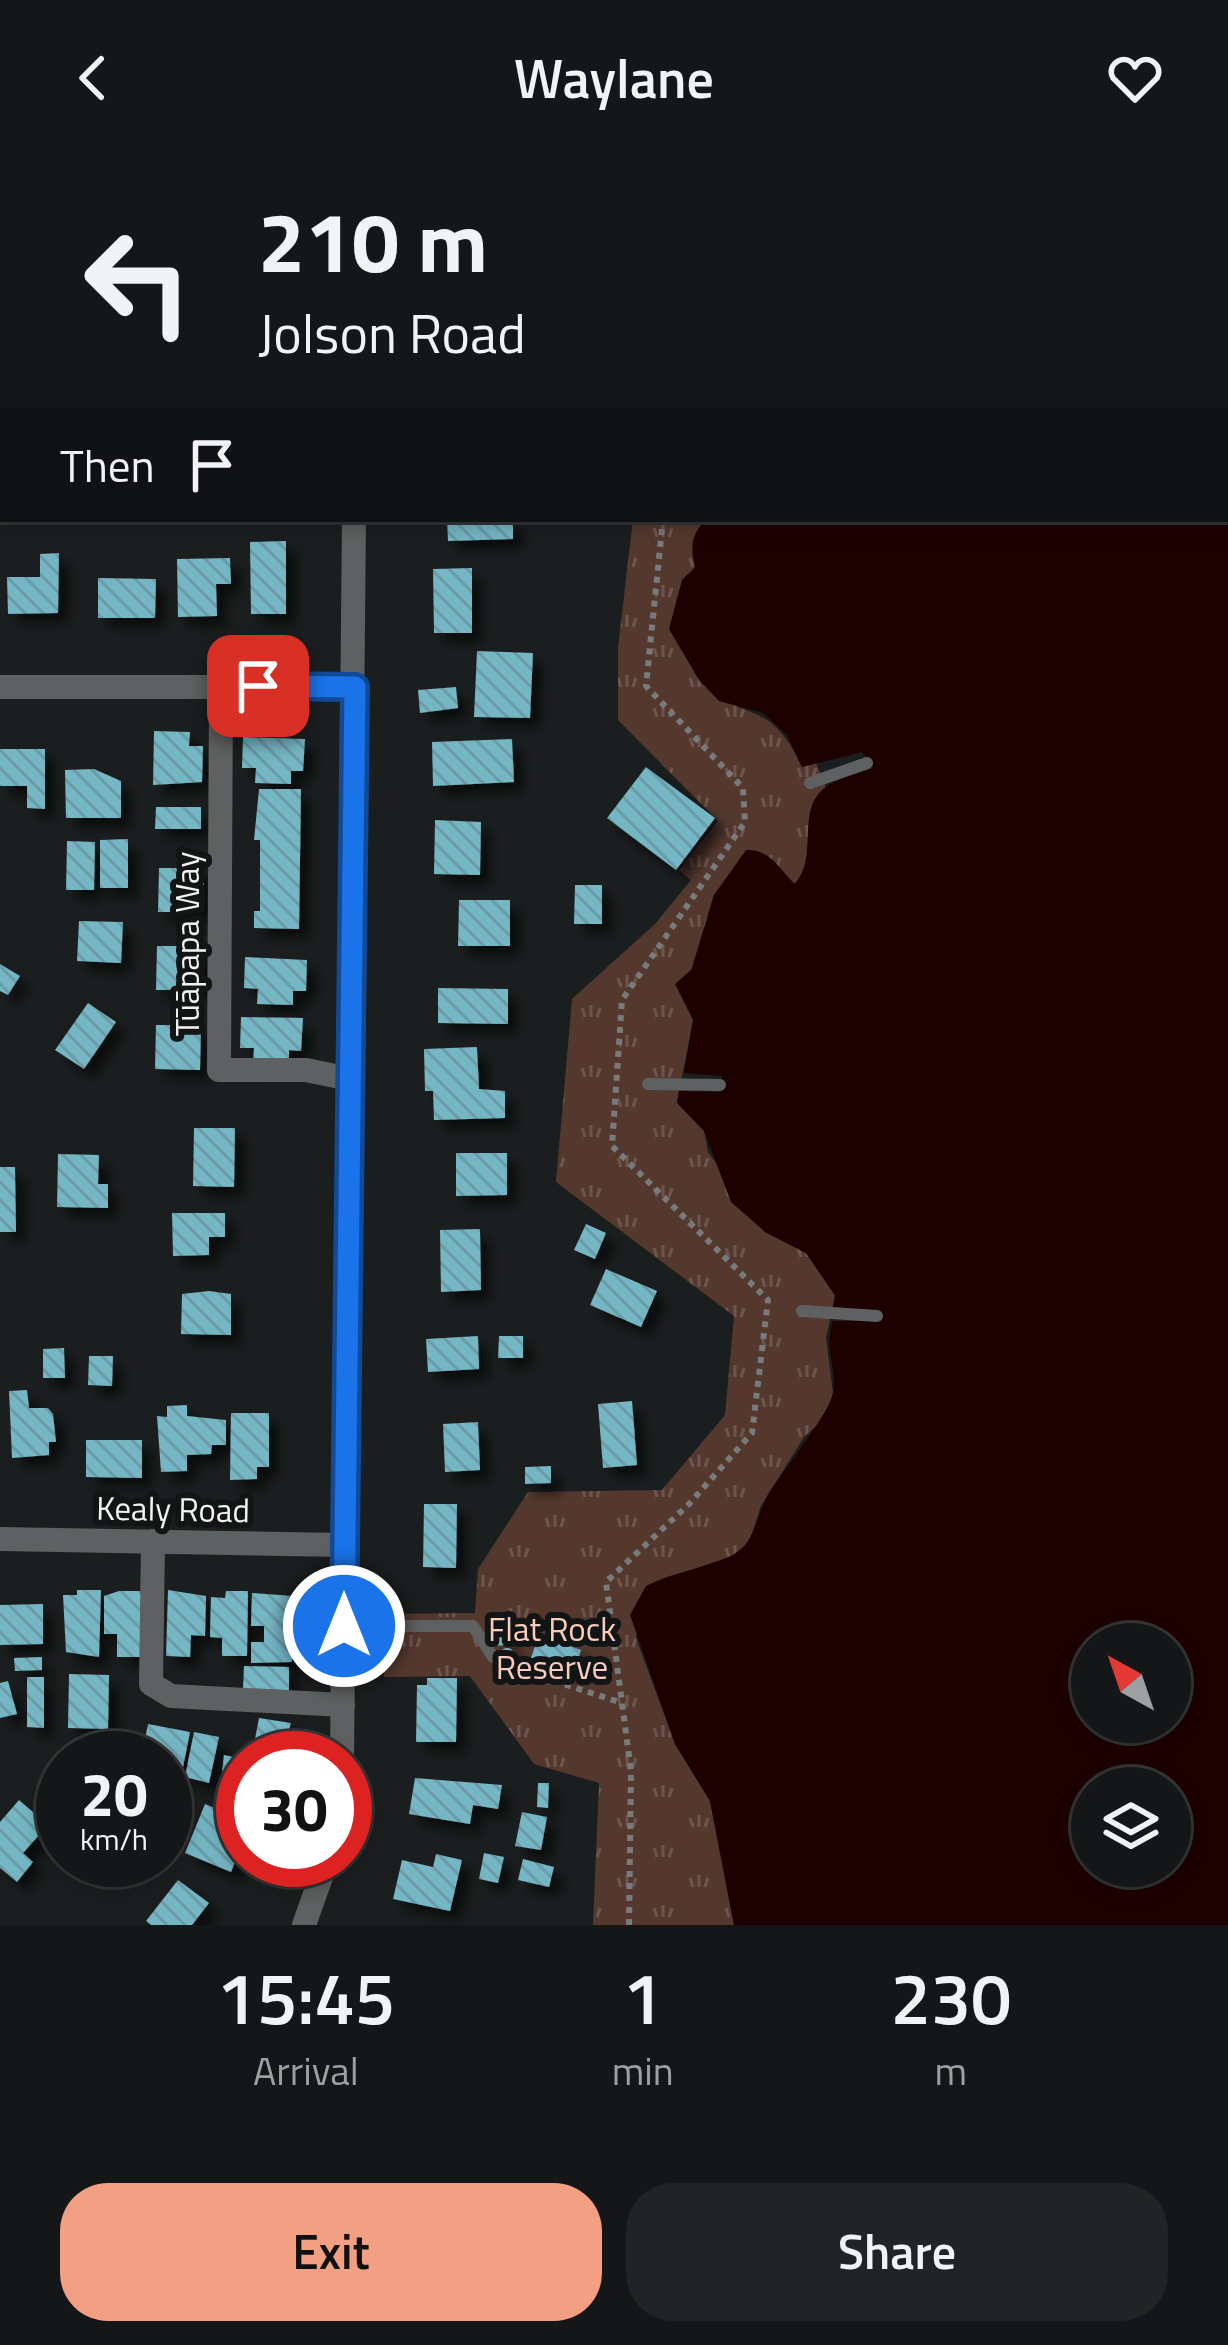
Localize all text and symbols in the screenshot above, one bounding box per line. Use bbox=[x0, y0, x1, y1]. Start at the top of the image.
text: Waylane bbox=[514, 37, 714, 119]
icon: back bbox=[60, 45, 126, 111]
icon: heart bbox=[1102, 45, 1168, 111]
text: 210 m bbox=[258, 177, 488, 305]
icon: left bbox=[60, 204, 216, 360]
text: Jolson Road bbox=[258, 292, 526, 374]
text: Then bbox=[60, 431, 155, 499]
icon: arrive bbox=[179, 432, 245, 498]
pin bbox=[207, 635, 309, 737]
icon: arrive bbox=[225, 653, 291, 719]
street label: Tūāpapa Way bbox=[162, 852, 212, 1036]
street label: Kealy Road bbox=[96, 1483, 250, 1535]
position arrow bbox=[281, 1563, 407, 1689]
park label: Flat Rock Reserve bbox=[488, 1604, 616, 1692]
north arrow bbox=[1071, 1623, 1191, 1743]
map controls bbox=[1071, 1623, 1191, 1887]
speed limit sign: 30 bbox=[216, 1731, 372, 1887]
text: 20 bbox=[80, 1748, 148, 1839]
button: layers bbox=[1071, 1767, 1191, 1887]
text: km/h bbox=[80, 1816, 148, 1862]
text: 15:45 bbox=[217, 1942, 395, 2052]
text: 1 bbox=[623, 1942, 663, 2052]
text: 230 bbox=[890, 1942, 1011, 2052]
text: Arrival bbox=[253, 2041, 359, 2100]
text: min bbox=[612, 2041, 674, 2100]
text: m bbox=[935, 2041, 967, 2100]
button: Exit bbox=[60, 2183, 602, 2321]
button: Share bbox=[626, 2183, 1168, 2321]

